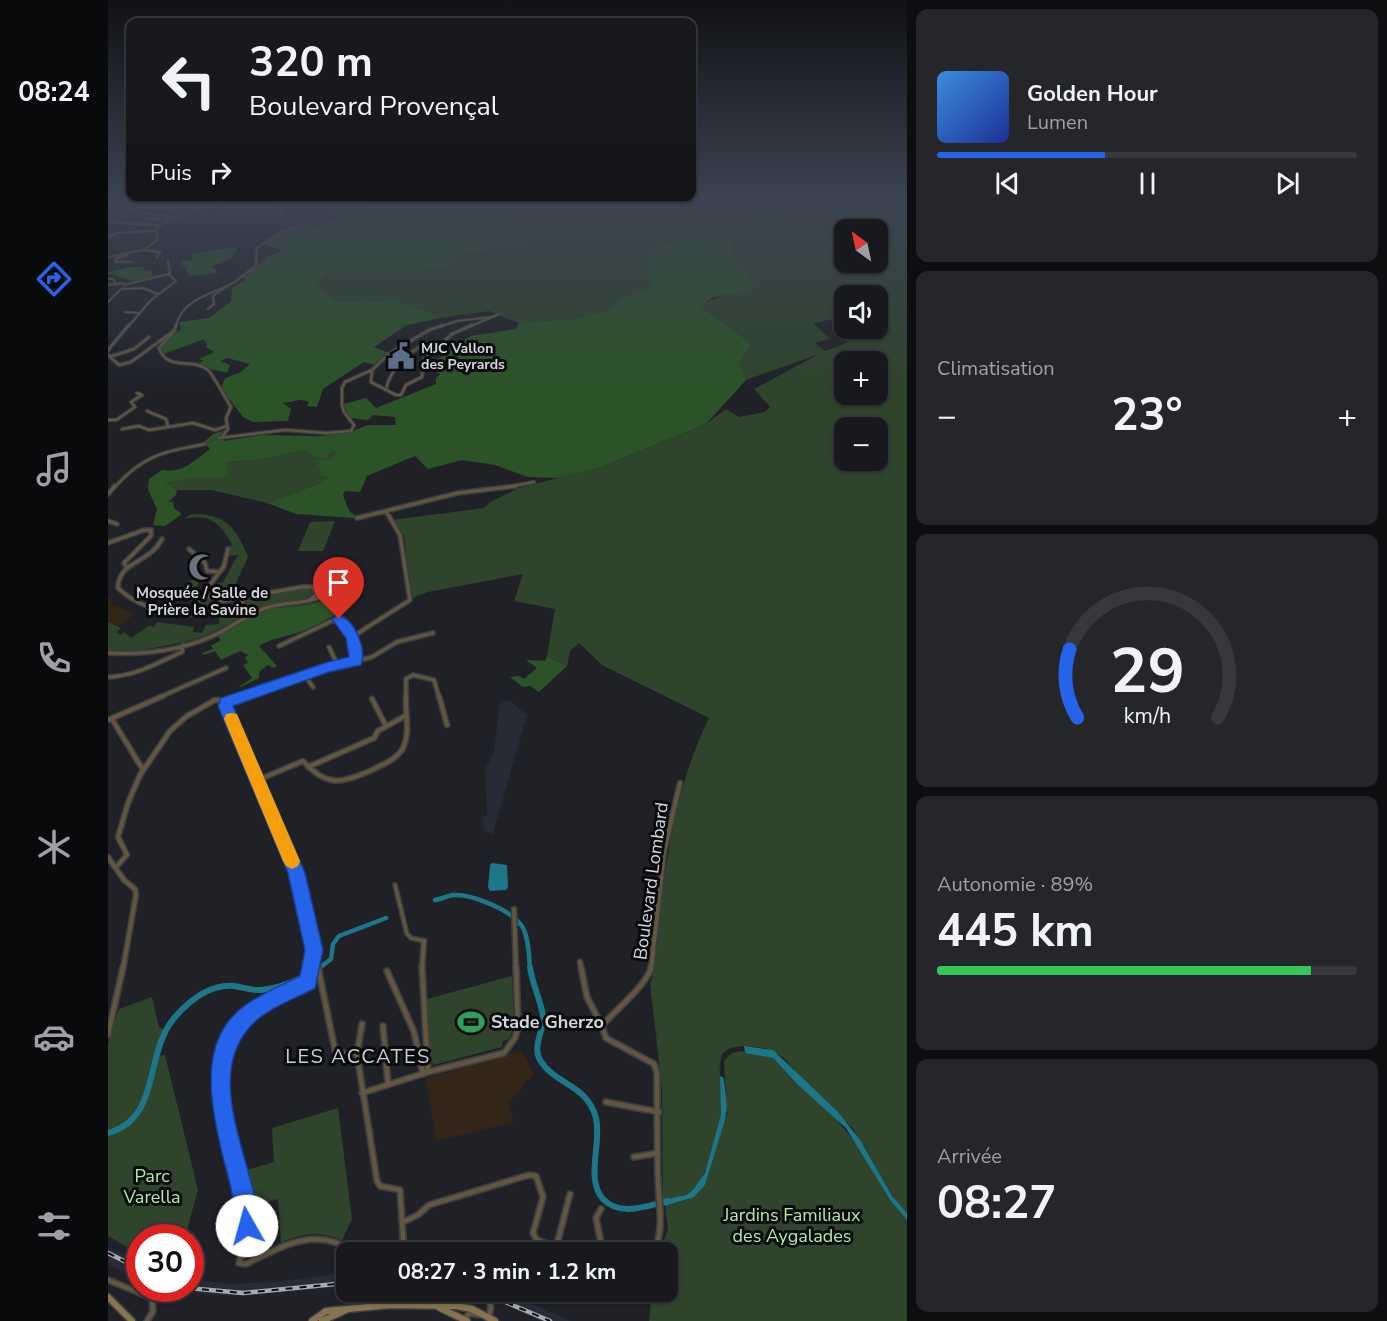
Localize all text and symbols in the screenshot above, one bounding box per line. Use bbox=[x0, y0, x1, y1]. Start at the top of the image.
text: 320 m bbox=[249, 34, 373, 91]
icon: left bbox=[150, 42, 228, 120]
text: 08:24 bbox=[18, 74, 90, 111]
text: Golden Hour bbox=[1027, 79, 1158, 109]
text: Boulevard Provençal bbox=[249, 88, 499, 125]
text: Lumen bbox=[1027, 109, 1088, 136]
icon: right bbox=[204, 156, 237, 189]
text: Puis bbox=[150, 158, 192, 188]
icon: previous bbox=[991, 167, 1024, 200]
icon: pause bbox=[1131, 167, 1164, 200]
icon: next bbox=[1271, 167, 1304, 200]
north arrow bbox=[834, 219, 888, 273]
map controls bbox=[834, 219, 888, 471]
icon: directions bbox=[33, 258, 75, 300]
button: sound bbox=[834, 285, 888, 339]
place label: MJC Vallon des Peyrards bbox=[421, 339, 505, 374]
public building icon: MJC Vallon des Peyrards bbox=[386, 341, 416, 371]
button: + bbox=[834, 351, 888, 405]
text: Climatisation bbox=[937, 355, 1055, 382]
text: 23° bbox=[1111, 385, 1183, 446]
text: − bbox=[937, 394, 957, 439]
text: + bbox=[1337, 394, 1357, 439]
button: − bbox=[834, 417, 888, 471]
icon: music bbox=[33, 448, 75, 490]
mosque icon: Mosquée / Salle de Prière la Savine bbox=[187, 552, 217, 582]
pin bbox=[313, 557, 364, 619]
icon: arrive bbox=[322, 566, 355, 599]
place label: Mosquée / Salle de Prière la Savine bbox=[136, 583, 268, 620]
text: 29 bbox=[1110, 629, 1184, 714]
icon: phone bbox=[33, 637, 75, 679]
text: km/h bbox=[1123, 701, 1171, 731]
street label: Boulevard Lombard bbox=[628, 801, 674, 961]
icon: climate bbox=[33, 826, 75, 868]
text: Autonomie · 89% bbox=[937, 871, 1093, 898]
text: 445 km bbox=[937, 901, 1094, 962]
sports icon: Stade Gherzo bbox=[456, 1007, 486, 1037]
place label: Stade Gherzo bbox=[491, 1010, 604, 1034]
icon: car bbox=[33, 1016, 75, 1058]
district label: LES ACCATES bbox=[285, 1043, 431, 1070]
text: Arrivée bbox=[937, 1143, 1002, 1170]
park label: Parc Varella bbox=[122, 1164, 181, 1209]
text: 08:27 bbox=[937, 1173, 1056, 1234]
position arrow bbox=[215, 1194, 279, 1258]
park label: Jardins Familiaux des Aygalades bbox=[722, 1203, 861, 1248]
icon: filters bbox=[33, 1205, 75, 1247]
speed limit sign: 30 bbox=[126, 1224, 204, 1302]
text: 08:27 · 3 min · 1.2 km bbox=[398, 1257, 616, 1287]

